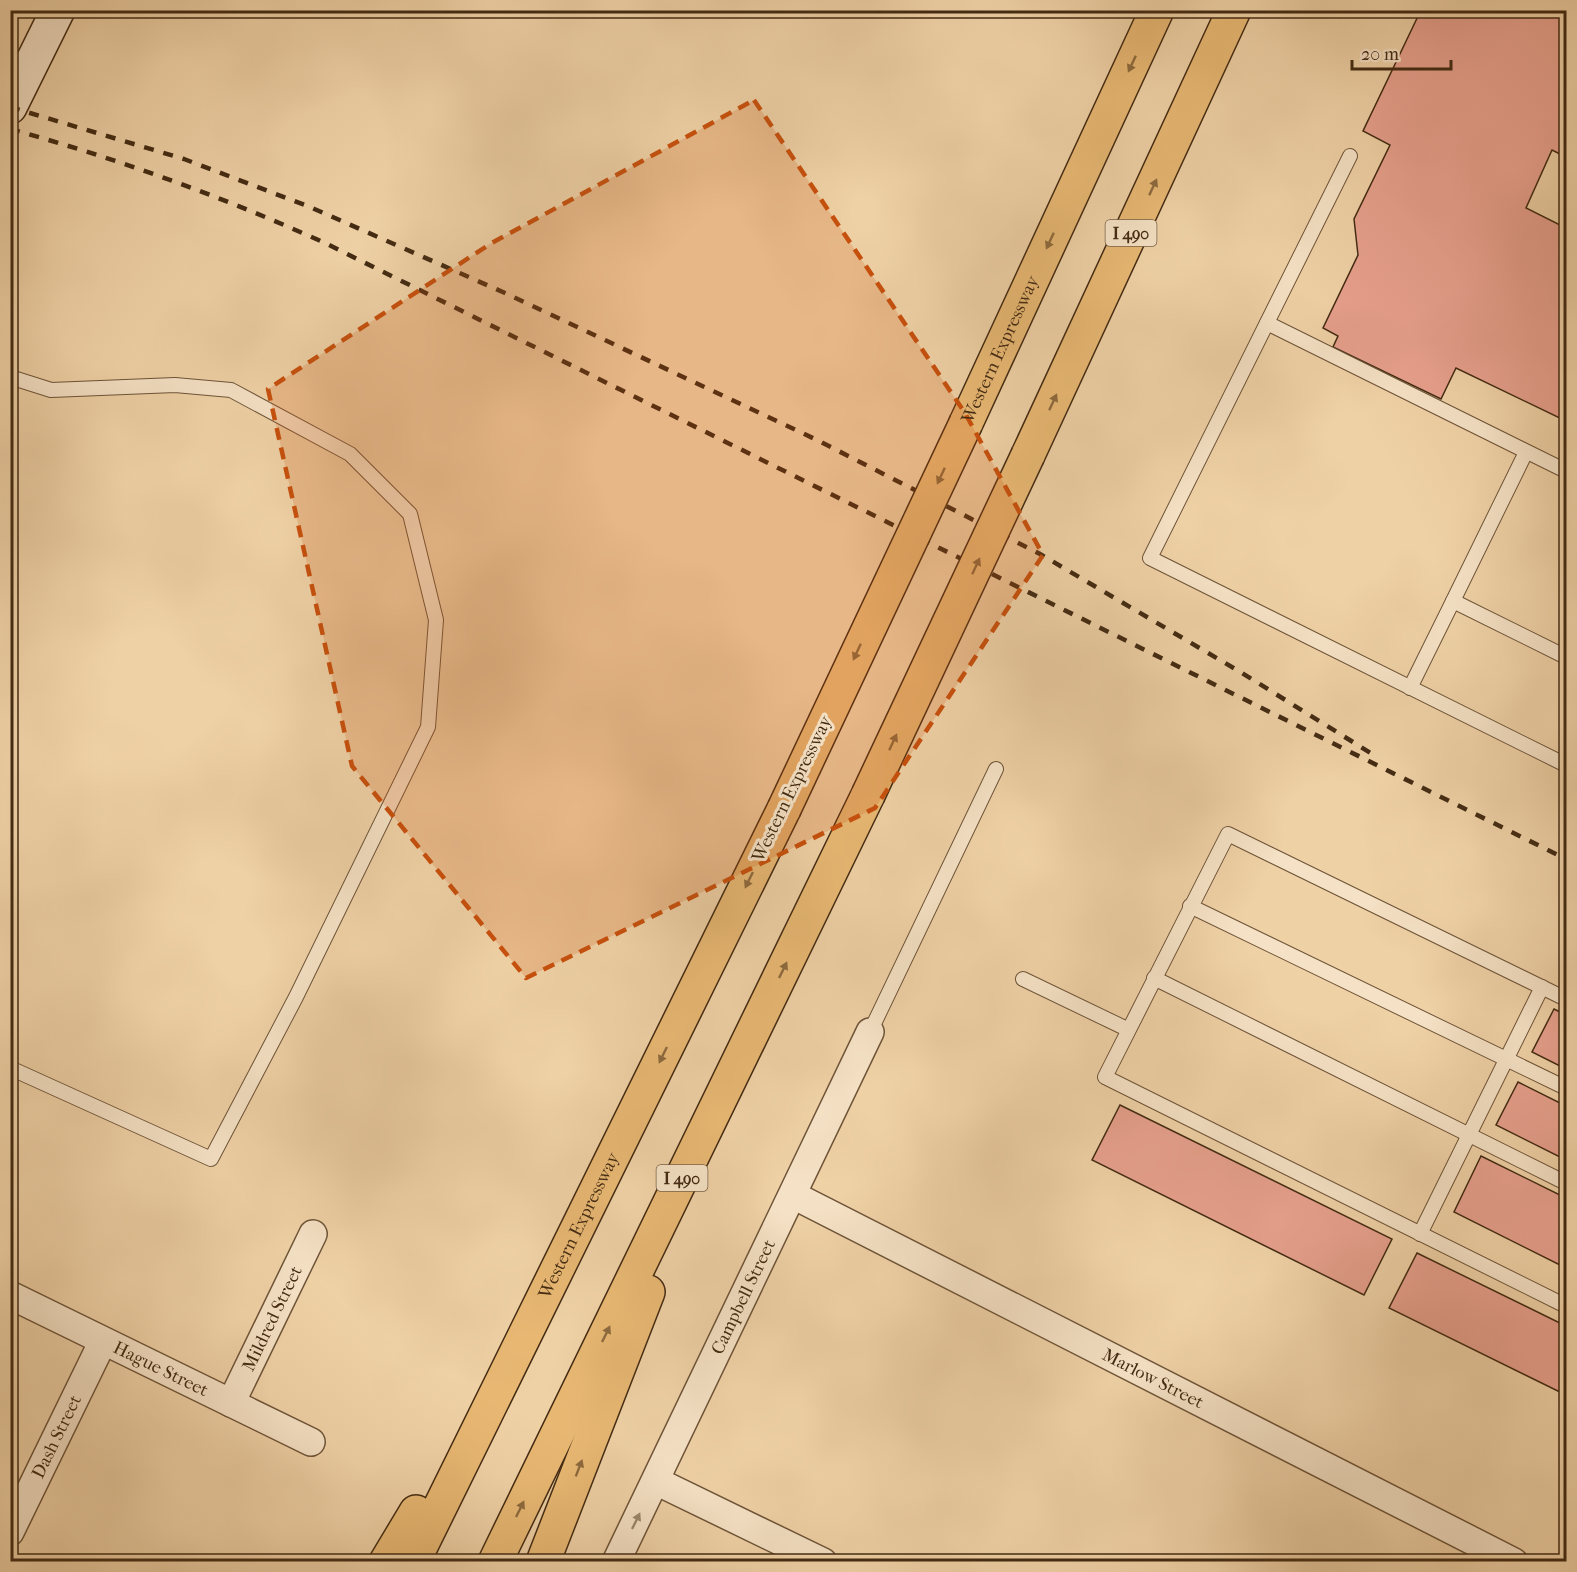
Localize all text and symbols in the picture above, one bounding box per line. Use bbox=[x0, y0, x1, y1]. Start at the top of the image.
scale bar bbox=[1352, 33, 1451, 71]
text: 20 m bbox=[1361, 44, 1399, 65]
one-way arrow bbox=[1128, 55, 1137, 72]
one-way arrow bbox=[1148, 178, 1157, 195]
road number: I 490 bbox=[1106, 220, 1156, 246]
one-way arrow bbox=[1046, 232, 1055, 249]
street label: Western Expressway bbox=[956, 271, 1044, 427]
one-way arrow bbox=[1048, 393, 1057, 410]
one-way arrow bbox=[936, 468, 945, 485]
one-way arrow bbox=[971, 557, 980, 574]
one-way arrow bbox=[853, 644, 862, 661]
street label: Western Expressway bbox=[747, 711, 837, 866]
one-way arrow bbox=[888, 733, 897, 750]
one-way arrow bbox=[744, 872, 753, 889]
one-way arrow bbox=[779, 961, 788, 978]
one-way arrow bbox=[659, 1047, 668, 1064]
street label: Western Expressway bbox=[534, 1148, 624, 1303]
road number: I 490 bbox=[656, 1165, 708, 1191]
street label: Campbell Street bbox=[707, 1236, 780, 1358]
street label: Mildred Street bbox=[238, 1262, 307, 1374]
one-way arrow bbox=[601, 1325, 611, 1342]
street label: Hague Street bbox=[110, 1337, 212, 1401]
street label: Marlow Street bbox=[1099, 1344, 1208, 1413]
street label: Dash Street bbox=[27, 1391, 86, 1482]
one-way arrow bbox=[575, 1459, 585, 1477]
one-way arrow bbox=[516, 1500, 525, 1517]
one-way arrow bbox=[631, 1513, 641, 1530]

